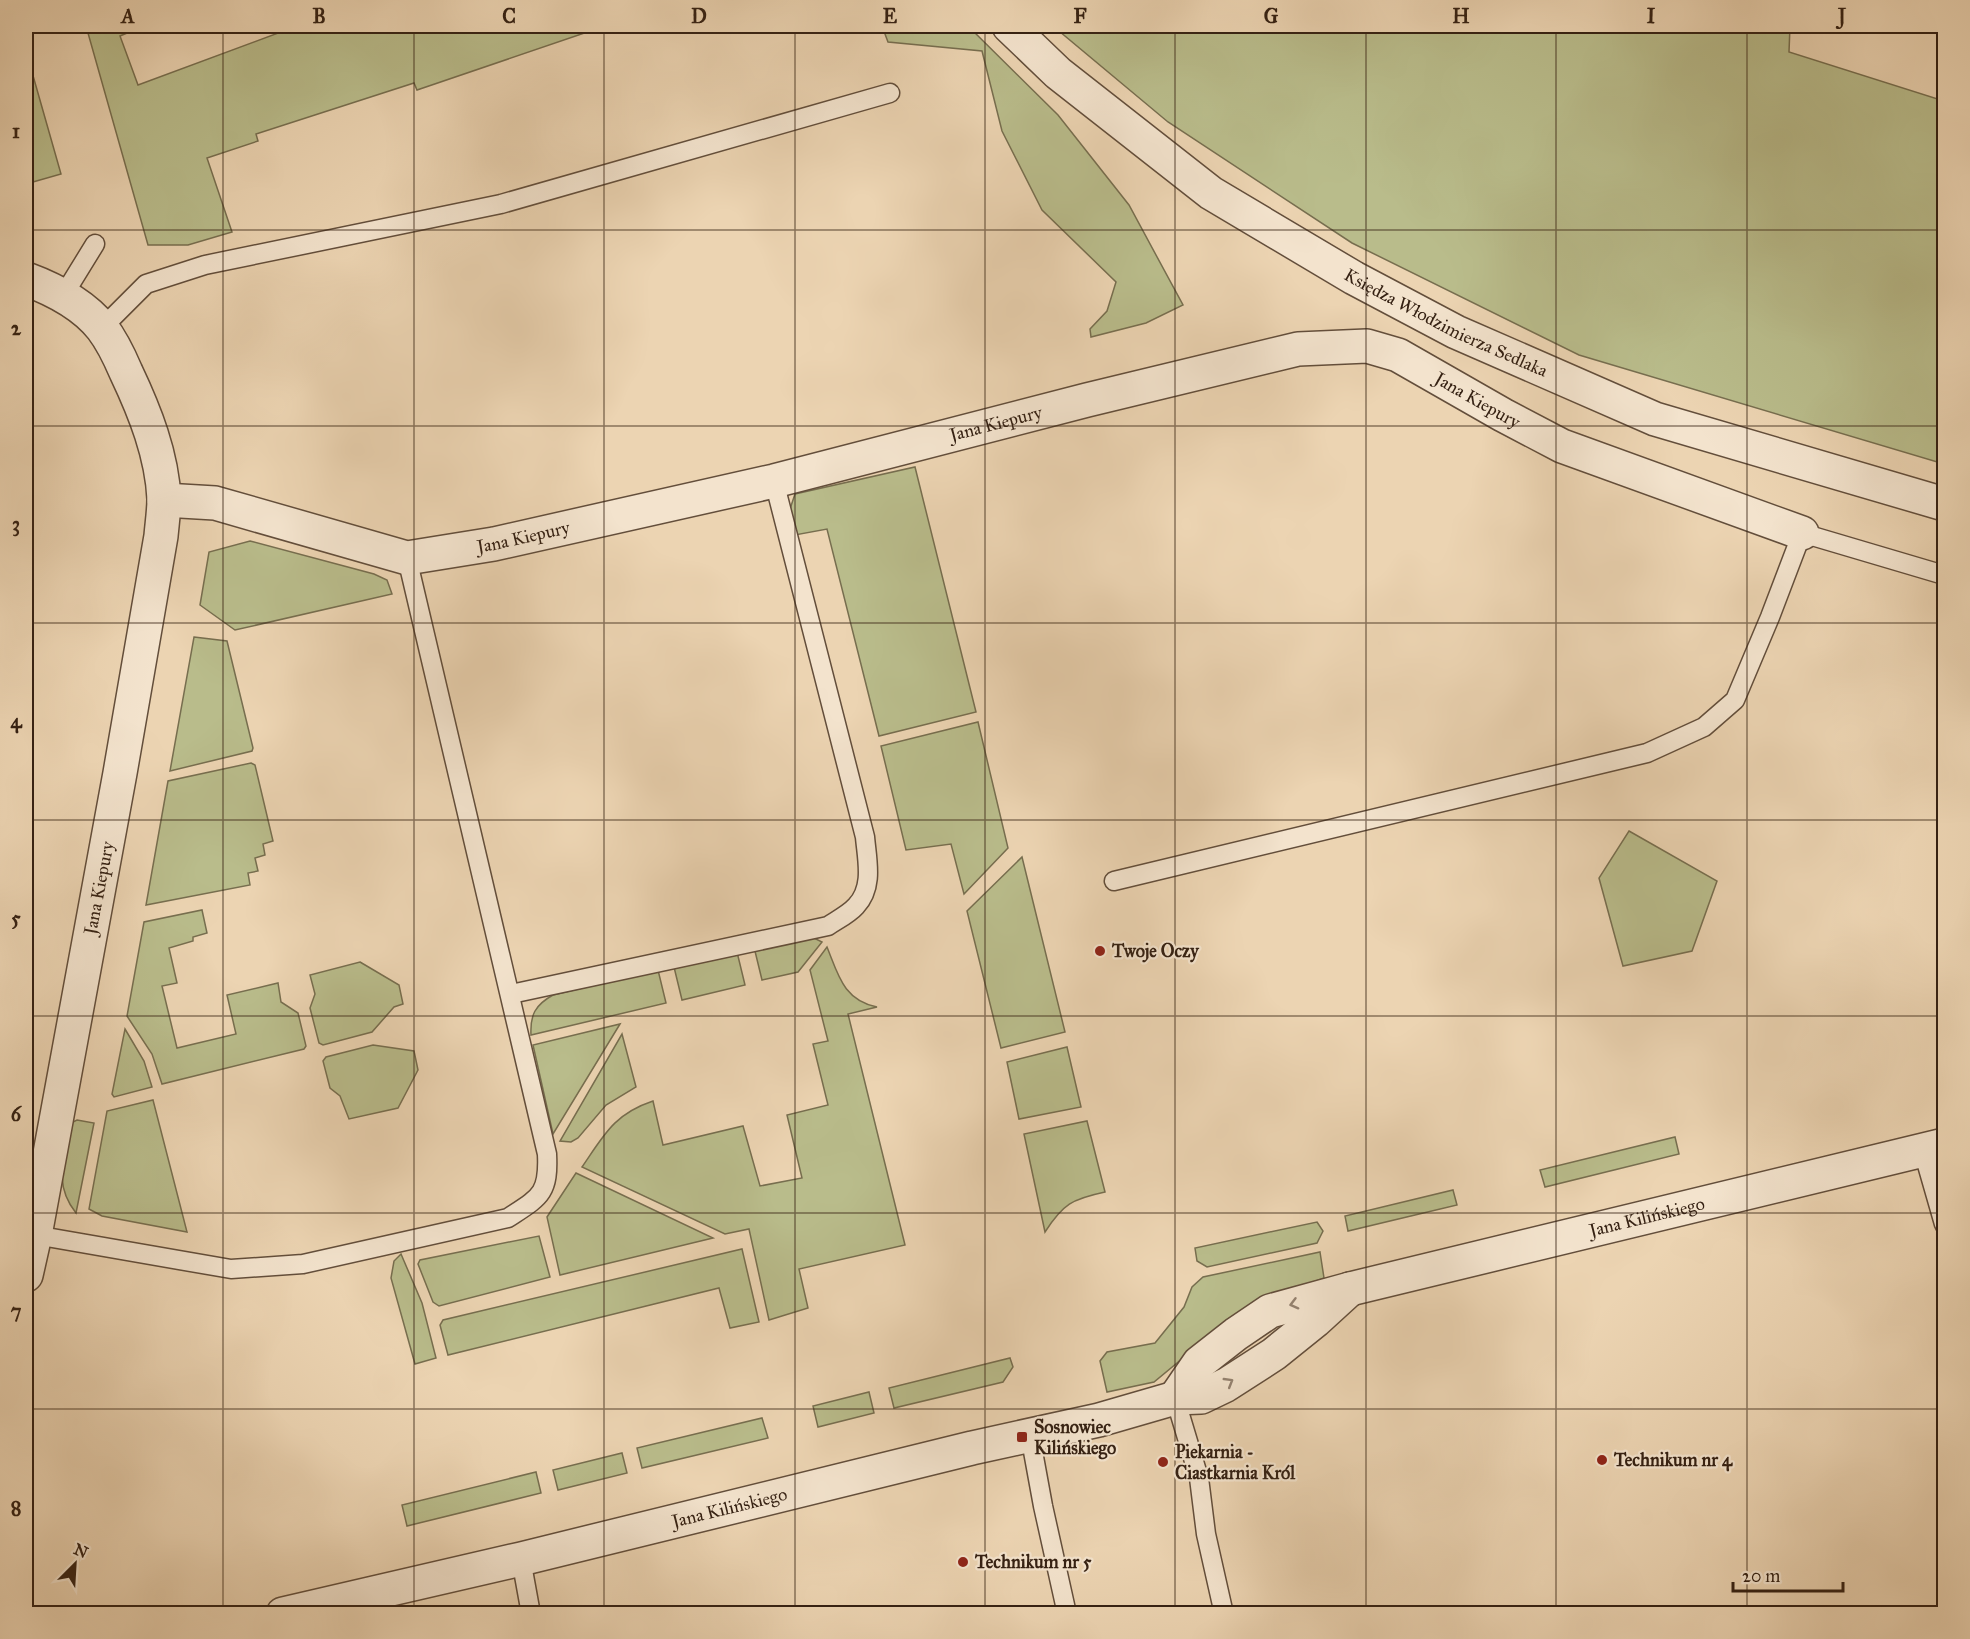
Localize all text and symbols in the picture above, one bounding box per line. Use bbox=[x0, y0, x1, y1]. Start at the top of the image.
text: A bbox=[119, 4, 135, 28]
text: B bbox=[312, 4, 326, 28]
text: C bbox=[502, 4, 516, 28]
text: D bbox=[691, 4, 707, 28]
text: E bbox=[883, 4, 898, 28]
text: F bbox=[1073, 4, 1087, 28]
text: G bbox=[1264, 4, 1279, 28]
text: H bbox=[1452, 4, 1470, 28]
text: I bbox=[1647, 4, 1656, 28]
text: J bbox=[1835, 4, 1847, 30]
text: 1 bbox=[12, 119, 20, 143]
street label: Księdza Włodzimierza Sedlaka bbox=[1340, 264, 1551, 382]
text: 2 bbox=[11, 316, 22, 340]
street label: Jana Kiepury bbox=[1429, 366, 1524, 433]
street label: Jana Kiepury bbox=[945, 401, 1045, 448]
text: 3 bbox=[12, 512, 20, 537]
street label: Jana Kiepury bbox=[473, 516, 572, 559]
text: 4 bbox=[10, 709, 22, 734]
street label: Jana Kiepury bbox=[79, 839, 120, 939]
text: 5 bbox=[11, 906, 21, 930]
place label: Twoje Oczy bbox=[1111, 940, 1200, 963]
marker: Twoje Oczy bbox=[1093, 944, 1107, 958]
text: 6 bbox=[11, 1102, 23, 1126]
street label: Jana Kilińskiego bbox=[1585, 1192, 1707, 1243]
one-way arrow bbox=[1289, 1297, 1300, 1309]
text: 7 bbox=[11, 1299, 22, 1323]
one-way arrow bbox=[1223, 1378, 1233, 1389]
place label: Sosnowiec Kilińskiego bbox=[1034, 1416, 1116, 1460]
marker: Sosnowiec Kilińskiego bbox=[1015, 1430, 1029, 1444]
place label: Piekarnia - Ciastkarnia Król bbox=[1175, 1441, 1296, 1484]
place label: Technikum nr 4 bbox=[1613, 1449, 1733, 1472]
marker: Technikum nr 4 bbox=[1595, 1453, 1609, 1467]
marker: Piekarnia - Ciastkarnia Król bbox=[1156, 1455, 1170, 1469]
street label: Jana Kilińskiego bbox=[668, 1483, 789, 1534]
text: 8 bbox=[11, 1496, 21, 1520]
north arrow bbox=[45, 1534, 105, 1594]
text: N bbox=[71, 1539, 91, 1562]
place label: Technikum nr 5 bbox=[974, 1551, 1092, 1573]
marker: Technikum nr 5 bbox=[956, 1555, 970, 1569]
scale bar bbox=[1733, 1555, 1842, 1593]
text: 20 m bbox=[1742, 1565, 1780, 1587]

